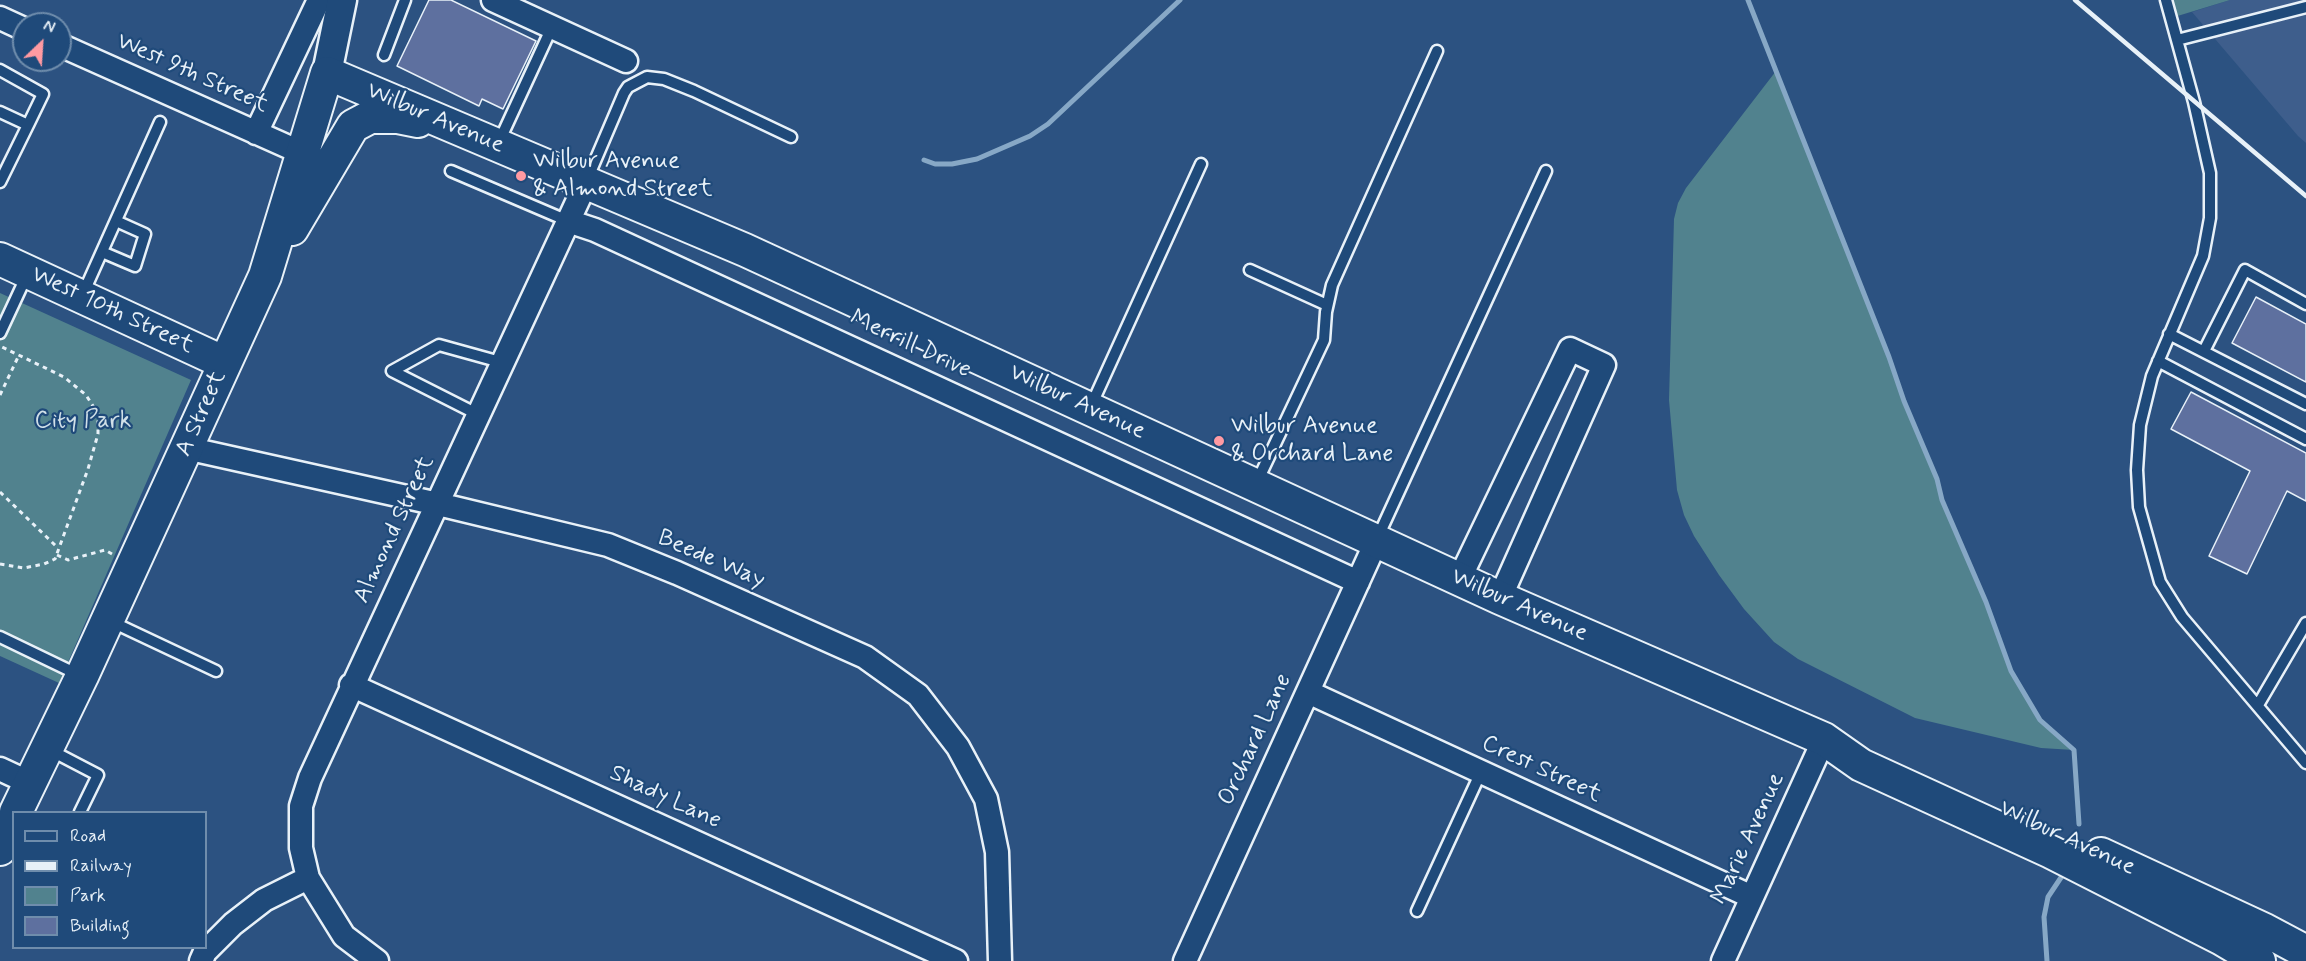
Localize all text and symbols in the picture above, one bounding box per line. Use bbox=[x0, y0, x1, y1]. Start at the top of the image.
north arrow bbox=[12, 12, 72, 72]
text: N bbox=[40, 15, 58, 39]
street label: West 9th Street bbox=[112, 28, 272, 120]
street label: Wilbur Avenue bbox=[362, 77, 508, 161]
place label: Wilbur Avenue & Almond Street bbox=[533, 148, 713, 204]
marker: Wilbur Avenue & Almond Street bbox=[514, 169, 528, 183]
street label: West 10th Street bbox=[26, 261, 198, 361]
street label: Merrill Drive bbox=[845, 304, 975, 386]
street label: Wilbur Avenue bbox=[1004, 359, 1150, 447]
street label: A Street bbox=[170, 367, 234, 461]
park label: City Park bbox=[35, 408, 131, 436]
place label: Wilbur Avenue & Orchard Lane bbox=[1231, 413, 1393, 469]
marker: Wilbur Avenue & Orchard Lane bbox=[1212, 434, 1226, 448]
street label: Almond Street bbox=[348, 452, 442, 608]
street label: Beede Way bbox=[653, 524, 769, 596]
street label: Wilbur Avenue bbox=[1446, 563, 1592, 649]
street label: Orchard Lane bbox=[1213, 670, 1299, 810]
street label: Crest Street bbox=[1476, 730, 1606, 810]
street label: Shady Lane bbox=[605, 760, 725, 836]
street label: Marie Avenue bbox=[1706, 769, 1792, 909]
street label: Wilbur Avenue bbox=[1994, 795, 2140, 883]
legend bbox=[12, 811, 207, 949]
text: Road bbox=[70, 824, 106, 848]
text: Railway bbox=[70, 854, 132, 878]
text: Park bbox=[70, 884, 106, 908]
text: Building bbox=[70, 914, 130, 938]

